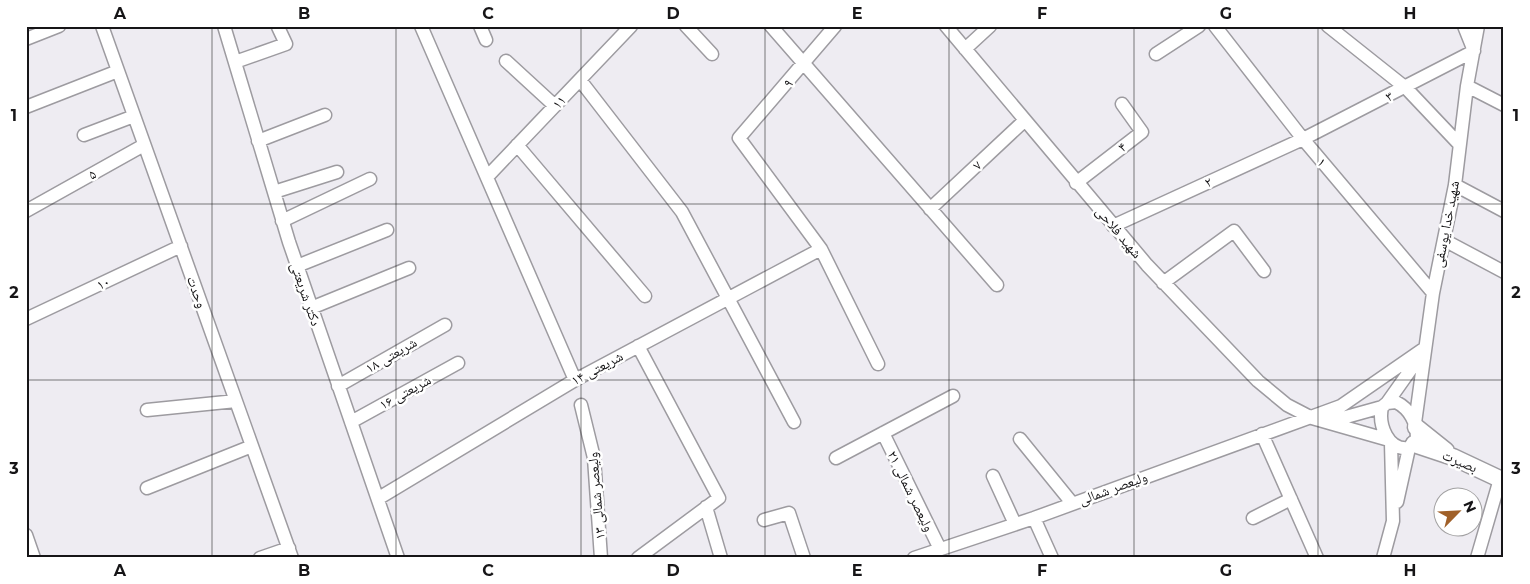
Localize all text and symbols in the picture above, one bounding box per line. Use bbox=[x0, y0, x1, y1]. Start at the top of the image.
text: A bbox=[113, 4, 127, 23]
text: B bbox=[298, 4, 310, 23]
text: C bbox=[482, 4, 494, 23]
text: D bbox=[666, 4, 680, 23]
text: E bbox=[852, 4, 862, 23]
text: F bbox=[1037, 4, 1047, 23]
text: G bbox=[1220, 4, 1232, 23]
text: H bbox=[1404, 4, 1416, 23]
street label: ۹ bbox=[779, 75, 797, 91]
street label: ۳ bbox=[1382, 87, 1396, 105]
street label: ۱۱ bbox=[548, 91, 570, 113]
text: 1 bbox=[11, 106, 17, 125]
text: 1 bbox=[1513, 106, 1519, 125]
street label: ۴ bbox=[1114, 138, 1130, 156]
street label: ۱ bbox=[1313, 154, 1331, 170]
street label: ۷ bbox=[969, 156, 985, 174]
street label: ۵ bbox=[85, 165, 99, 183]
street label: ۲ bbox=[1201, 172, 1215, 192]
street label: شهید خدا یوسفی bbox=[1429, 179, 1463, 269]
street label: شهید فلاحی bbox=[1092, 202, 1146, 262]
street label: دکتر شریعتی bbox=[287, 260, 325, 328]
street label: ۱۰ bbox=[93, 272, 113, 294]
street label: وحدت bbox=[183, 273, 211, 311]
text: 2 bbox=[9, 283, 19, 302]
text: 2 bbox=[1511, 283, 1521, 302]
street label: شریعتی ۱۸ bbox=[362, 333, 420, 377]
street label: شریعتی ۱۴ bbox=[568, 347, 626, 389]
street label: شریعتی ۱۶ bbox=[376, 370, 434, 414]
street label: بصیرت bbox=[1440, 446, 1480, 476]
street label: ولیعصر شمالی ۲۱ bbox=[884, 448, 938, 534]
street label: ولیعصر شمالی ۱۳ bbox=[583, 451, 609, 541]
text: 3 bbox=[8, 459, 19, 478]
text: 3 bbox=[1510, 459, 1521, 478]
street label: ولیعصر شمالی bbox=[1076, 467, 1150, 509]
north arrow bbox=[1432, 486, 1482, 536]
text: N bbox=[1459, 498, 1480, 516]
text: A bbox=[113, 561, 127, 580]
text: B bbox=[298, 561, 310, 580]
text: C bbox=[482, 561, 494, 580]
text: D bbox=[666, 561, 680, 580]
text: E bbox=[852, 561, 862, 580]
text: F bbox=[1037, 561, 1047, 580]
text: G bbox=[1220, 561, 1232, 580]
text: H bbox=[1404, 561, 1416, 580]

